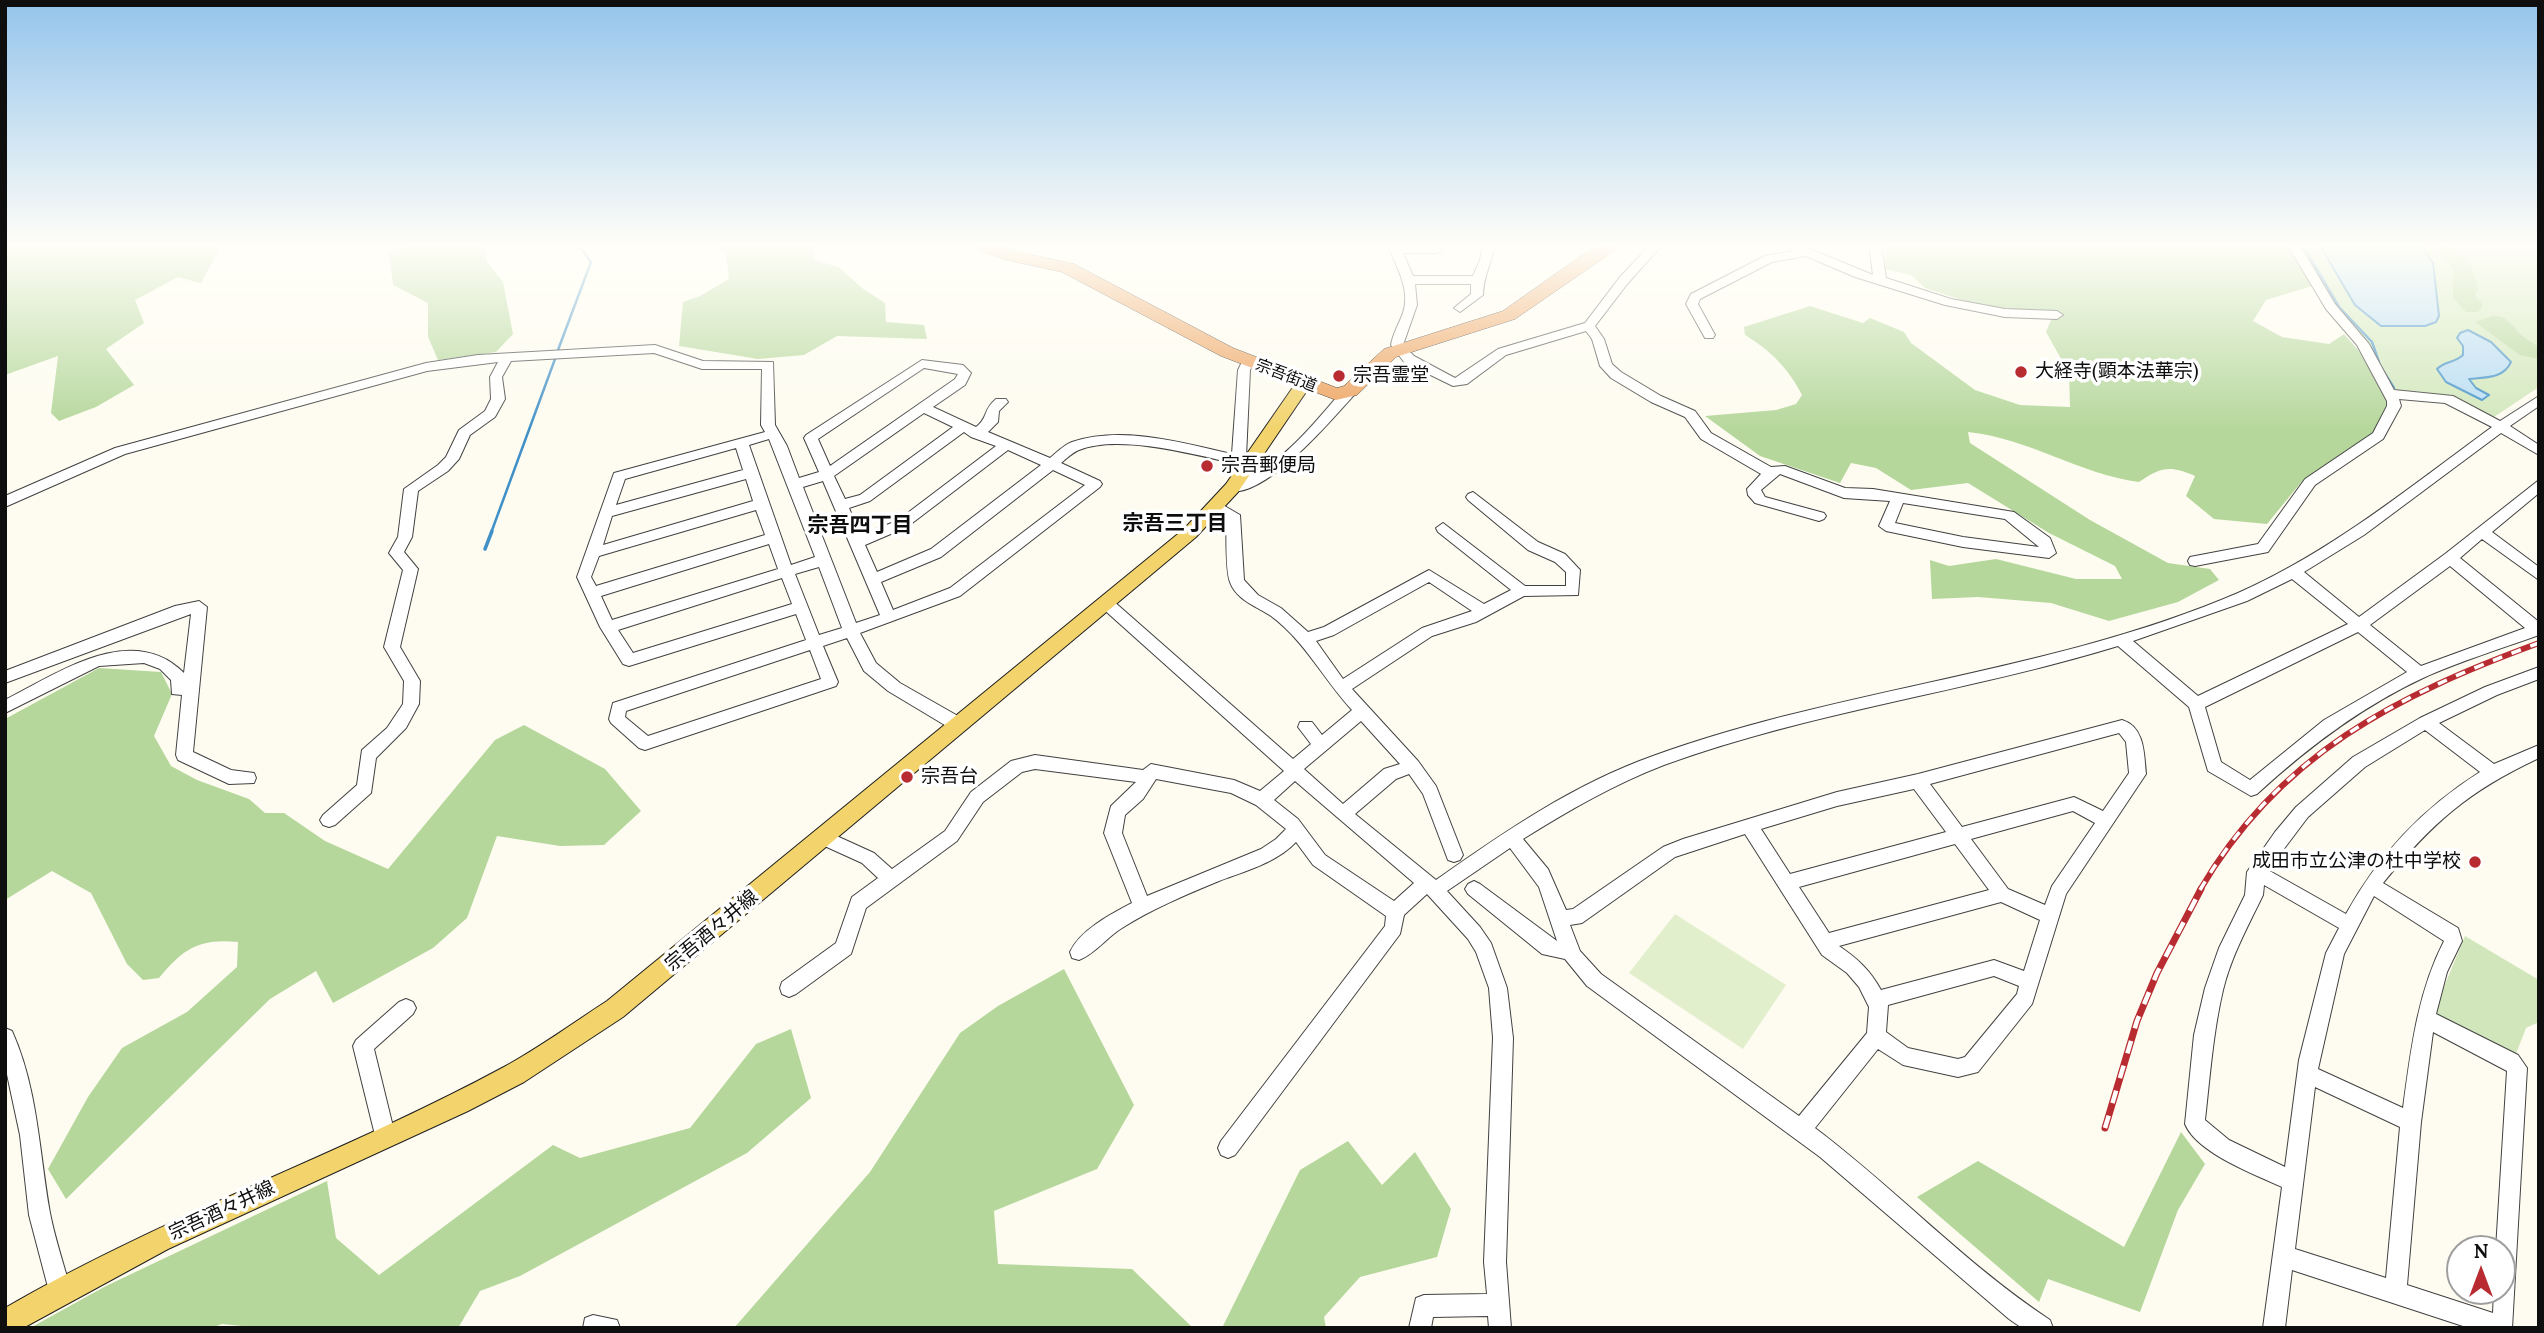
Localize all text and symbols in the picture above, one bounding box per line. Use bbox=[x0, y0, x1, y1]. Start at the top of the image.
street label: 宗吾街道 bbox=[1253, 356, 1319, 396]
place label: 大経寺(顕本法華宗) bbox=[2035, 361, 2199, 383]
marker: 大経寺(顕本法華宗) bbox=[2013, 364, 2029, 380]
place label: 宗吾霊堂 bbox=[1353, 365, 1429, 387]
marker: 宗吾霊堂 bbox=[1331, 368, 1347, 384]
place label: 宗吾郵便局 bbox=[1221, 455, 1316, 477]
marker: 宗吾郵便局 bbox=[1199, 458, 1215, 474]
district label: 宗吾三丁目 bbox=[1123, 511, 1227, 537]
district label: 宗吾四丁目 bbox=[808, 513, 912, 539]
place label: 宗吾台 bbox=[921, 766, 978, 788]
marker: 宗吾台 bbox=[899, 769, 915, 785]
place label: 成田市立公津の杜中学校 bbox=[2252, 851, 2461, 873]
marker: 成田市立公津の杜中学校 bbox=[2467, 854, 2483, 870]
street label: 宗吾酒々井線 bbox=[661, 886, 763, 976]
street label: 宗吾酒々井線 bbox=[166, 1177, 278, 1245]
north arrow bbox=[2446, 1235, 2516, 1305]
text: N bbox=[2474, 1239, 2488, 1263]

